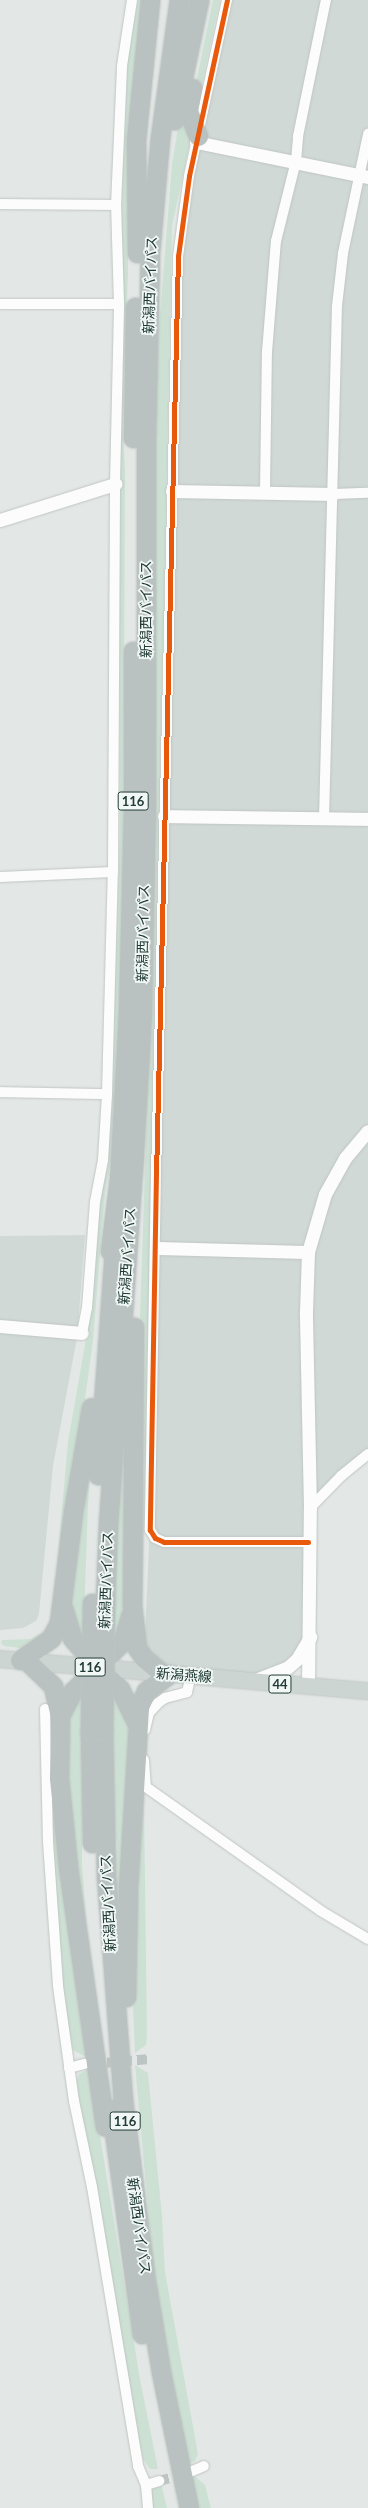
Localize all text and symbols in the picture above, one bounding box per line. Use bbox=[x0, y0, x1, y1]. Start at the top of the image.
street label: 新潟西バイパス bbox=[140, 236, 160, 334]
street label: 新潟西バイパス bbox=[138, 560, 154, 658]
road number: 116 bbox=[117, 790, 149, 812]
street label: 新潟西バイパス bbox=[134, 884, 152, 982]
street label: 新潟西バイパス bbox=[115, 1207, 139, 1305]
street label: 新潟西バイパス bbox=[96, 1531, 116, 1629]
road number: 116 bbox=[74, 1656, 106, 1678]
street label: 新潟燕線 bbox=[155, 1665, 213, 1685]
road number: 44 bbox=[268, 1673, 292, 1695]
street label: 新潟西バイパス bbox=[97, 1854, 119, 1952]
road number: 116 bbox=[109, 2110, 141, 2132]
street label: 新潟西バイパス bbox=[124, 2176, 154, 2276]

